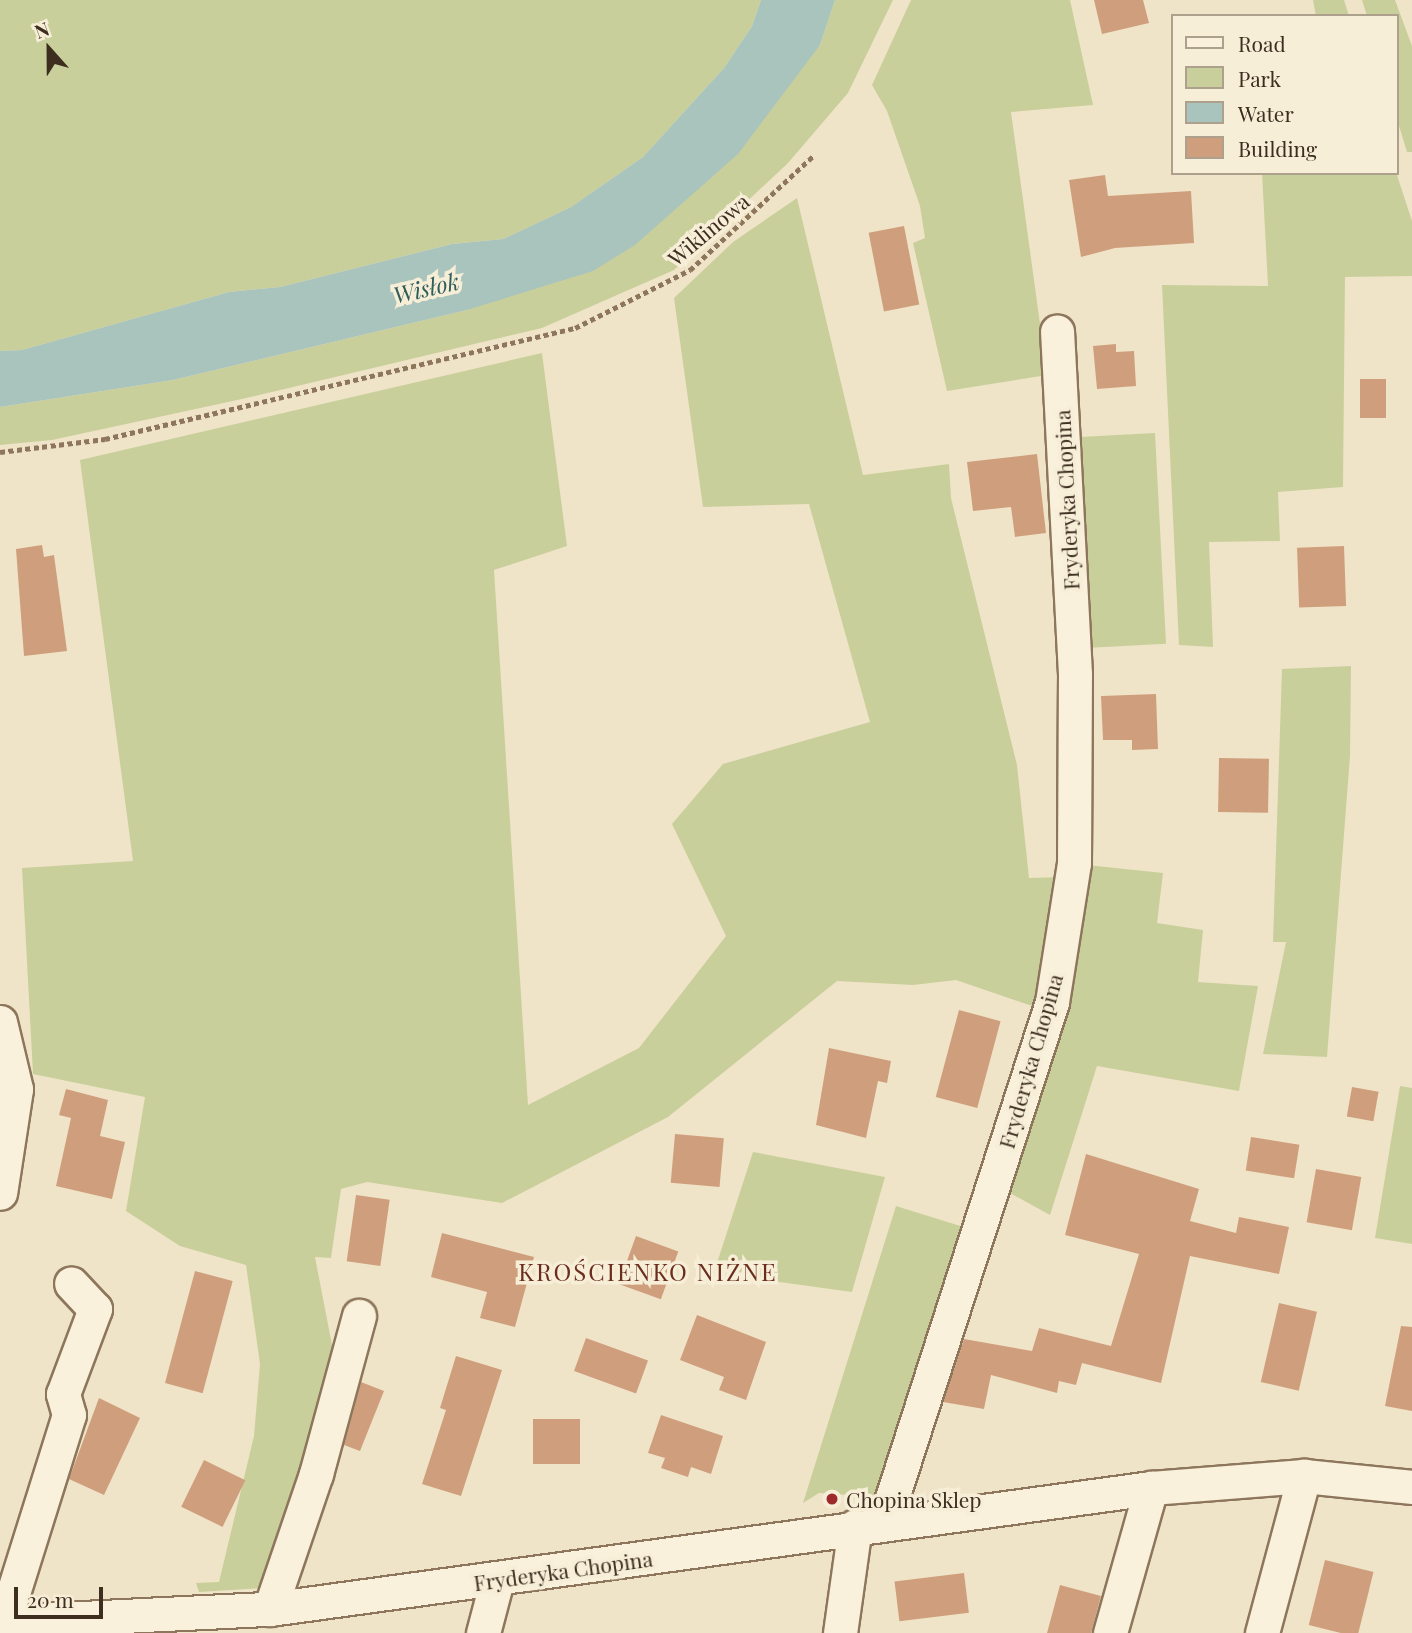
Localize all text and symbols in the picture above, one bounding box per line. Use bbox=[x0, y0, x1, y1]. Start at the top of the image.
north arrow bbox=[14, 14, 84, 84]
legend bbox=[1170, 14, 1398, 175]
text: N bbox=[30, 15, 53, 44]
text: Road bbox=[1238, 29, 1286, 57]
text: Park bbox=[1238, 64, 1281, 92]
text: Water bbox=[1238, 99, 1294, 127]
text: Building bbox=[1238, 134, 1317, 162]
street label: Wiklinowa bbox=[662, 188, 754, 270]
water label: Wisłok bbox=[390, 267, 462, 309]
street label: Fryderyka Chopina bbox=[1049, 409, 1083, 591]
street label: Fryderyka Chopina bbox=[993, 971, 1067, 1151]
district label: KROŚCIENKO NIŻNE bbox=[520, 1258, 776, 1286]
place label: Chopina Sklep bbox=[846, 1486, 982, 1512]
marker: Chopina Sklep bbox=[824, 1491, 840, 1507]
street label: Fryderyka Chopina bbox=[472, 1545, 654, 1595]
scale bar bbox=[18, 1574, 107, 1618]
text: 20 m bbox=[27, 1585, 74, 1613]

